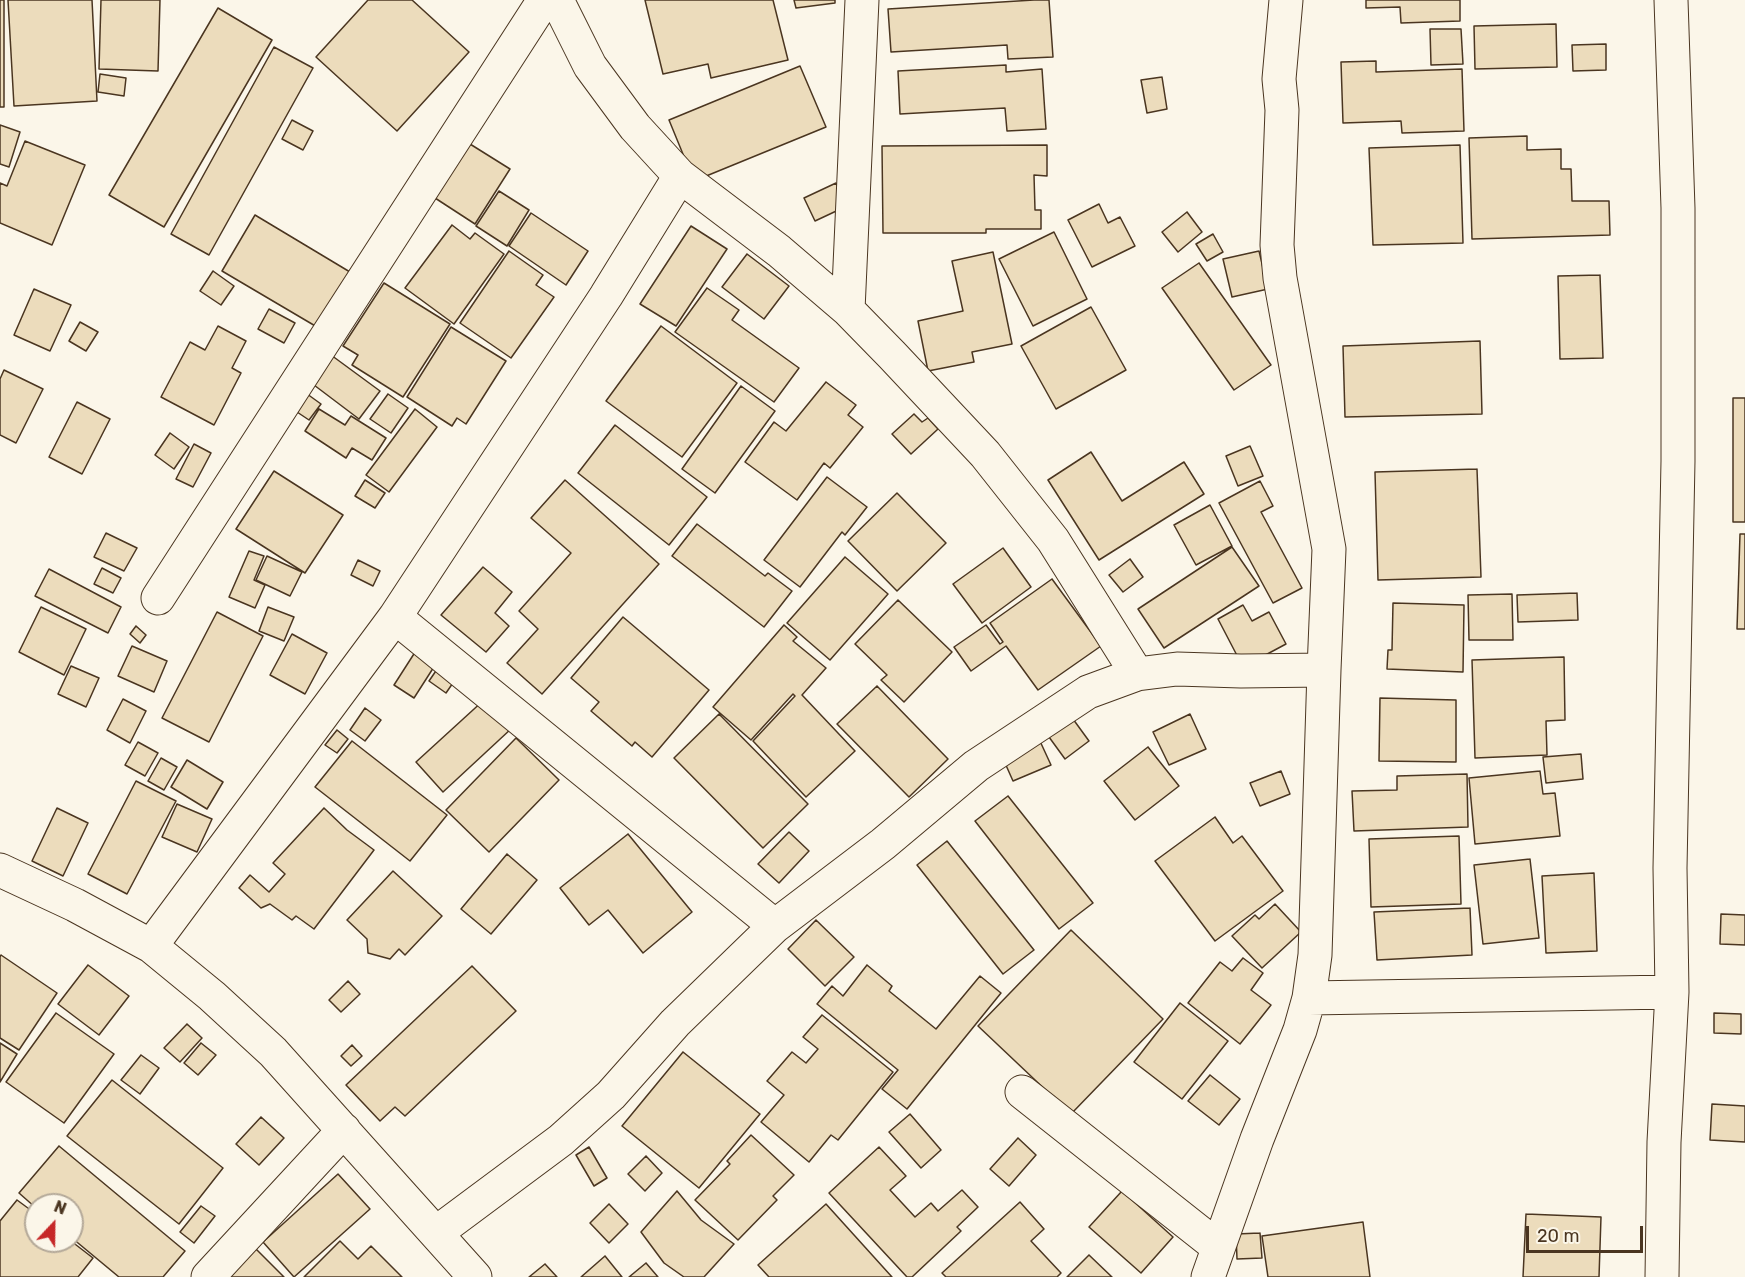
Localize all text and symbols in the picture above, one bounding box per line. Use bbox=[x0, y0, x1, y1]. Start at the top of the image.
north arrow bbox=[24, 1193, 84, 1253]
text: N bbox=[51, 1197, 69, 1219]
scale bar bbox=[1529, 1214, 1646, 1252]
text: 20 m bbox=[1537, 1225, 1579, 1247]

